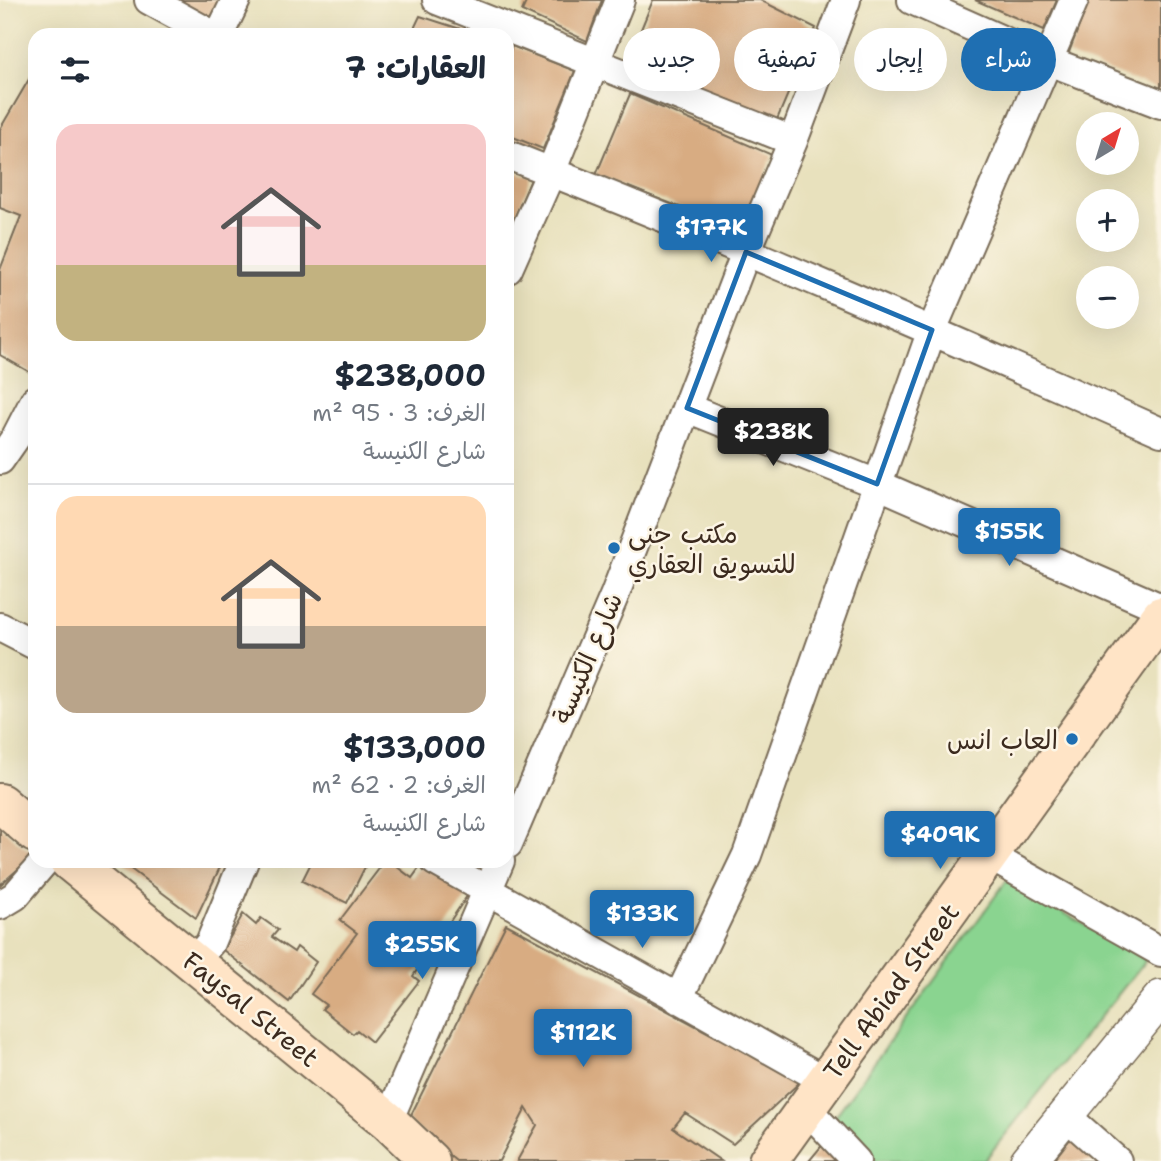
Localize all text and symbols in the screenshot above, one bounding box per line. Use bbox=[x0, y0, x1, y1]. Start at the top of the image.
chip: جديد bbox=[623, 28, 720, 91]
chip: تصفية bbox=[734, 28, 840, 91]
chip: إيجار bbox=[854, 28, 947, 91]
chip: شراء bbox=[961, 28, 1056, 91]
text: العقارات: 7 bbox=[345, 47, 486, 88]
icon: filters bbox=[56, 51, 94, 89]
north arrow bbox=[1076, 112, 1139, 175]
map controls bbox=[1076, 112, 1139, 329]
icon: home bbox=[208, 169, 334, 295]
button: + bbox=[1076, 189, 1139, 252]
pin: $177K bbox=[662, 204, 760, 264]
text: $177K bbox=[675, 212, 747, 242]
button: − bbox=[1076, 266, 1139, 329]
text: $238,000 bbox=[334, 355, 486, 396]
text: الغرف: 3 · 95 m² bbox=[312, 398, 486, 428]
pin: $238K bbox=[724, 408, 822, 468]
text: $238K bbox=[734, 416, 812, 446]
text: شارع الكنيسة bbox=[363, 436, 486, 466]
pin: $155K bbox=[960, 508, 1058, 568]
place label: مكتب جنى للتسويق العقاري bbox=[628, 516, 796, 583]
text: $155K bbox=[974, 516, 1044, 546]
marker: مكتب جنى للتسويق العقاري bbox=[606, 540, 622, 556]
icon: home bbox=[208, 541, 334, 667]
street label: شارع الكنيسة bbox=[544, 587, 631, 729]
place label: العاب انس bbox=[947, 722, 1058, 757]
text: $133,000 bbox=[343, 727, 486, 768]
marker: العاب انس bbox=[1064, 731, 1080, 747]
text: الغرف: 2 · 62 m² bbox=[311, 770, 486, 800]
text: شارع الكنيسة bbox=[363, 808, 486, 838]
pin: $409K bbox=[891, 812, 989, 871]
text: $409K bbox=[900, 819, 980, 849]
pin: $133K bbox=[593, 890, 691, 950]
street label: Tell Abiad Street bbox=[815, 896, 967, 1086]
text: $133K bbox=[606, 898, 678, 928]
pin: $255K bbox=[373, 922, 471, 981]
text: $255K bbox=[384, 929, 460, 959]
street label: Faysal Street bbox=[176, 943, 326, 1075]
pin: $112K bbox=[534, 1010, 632, 1069]
text: $112K bbox=[550, 1017, 616, 1047]

